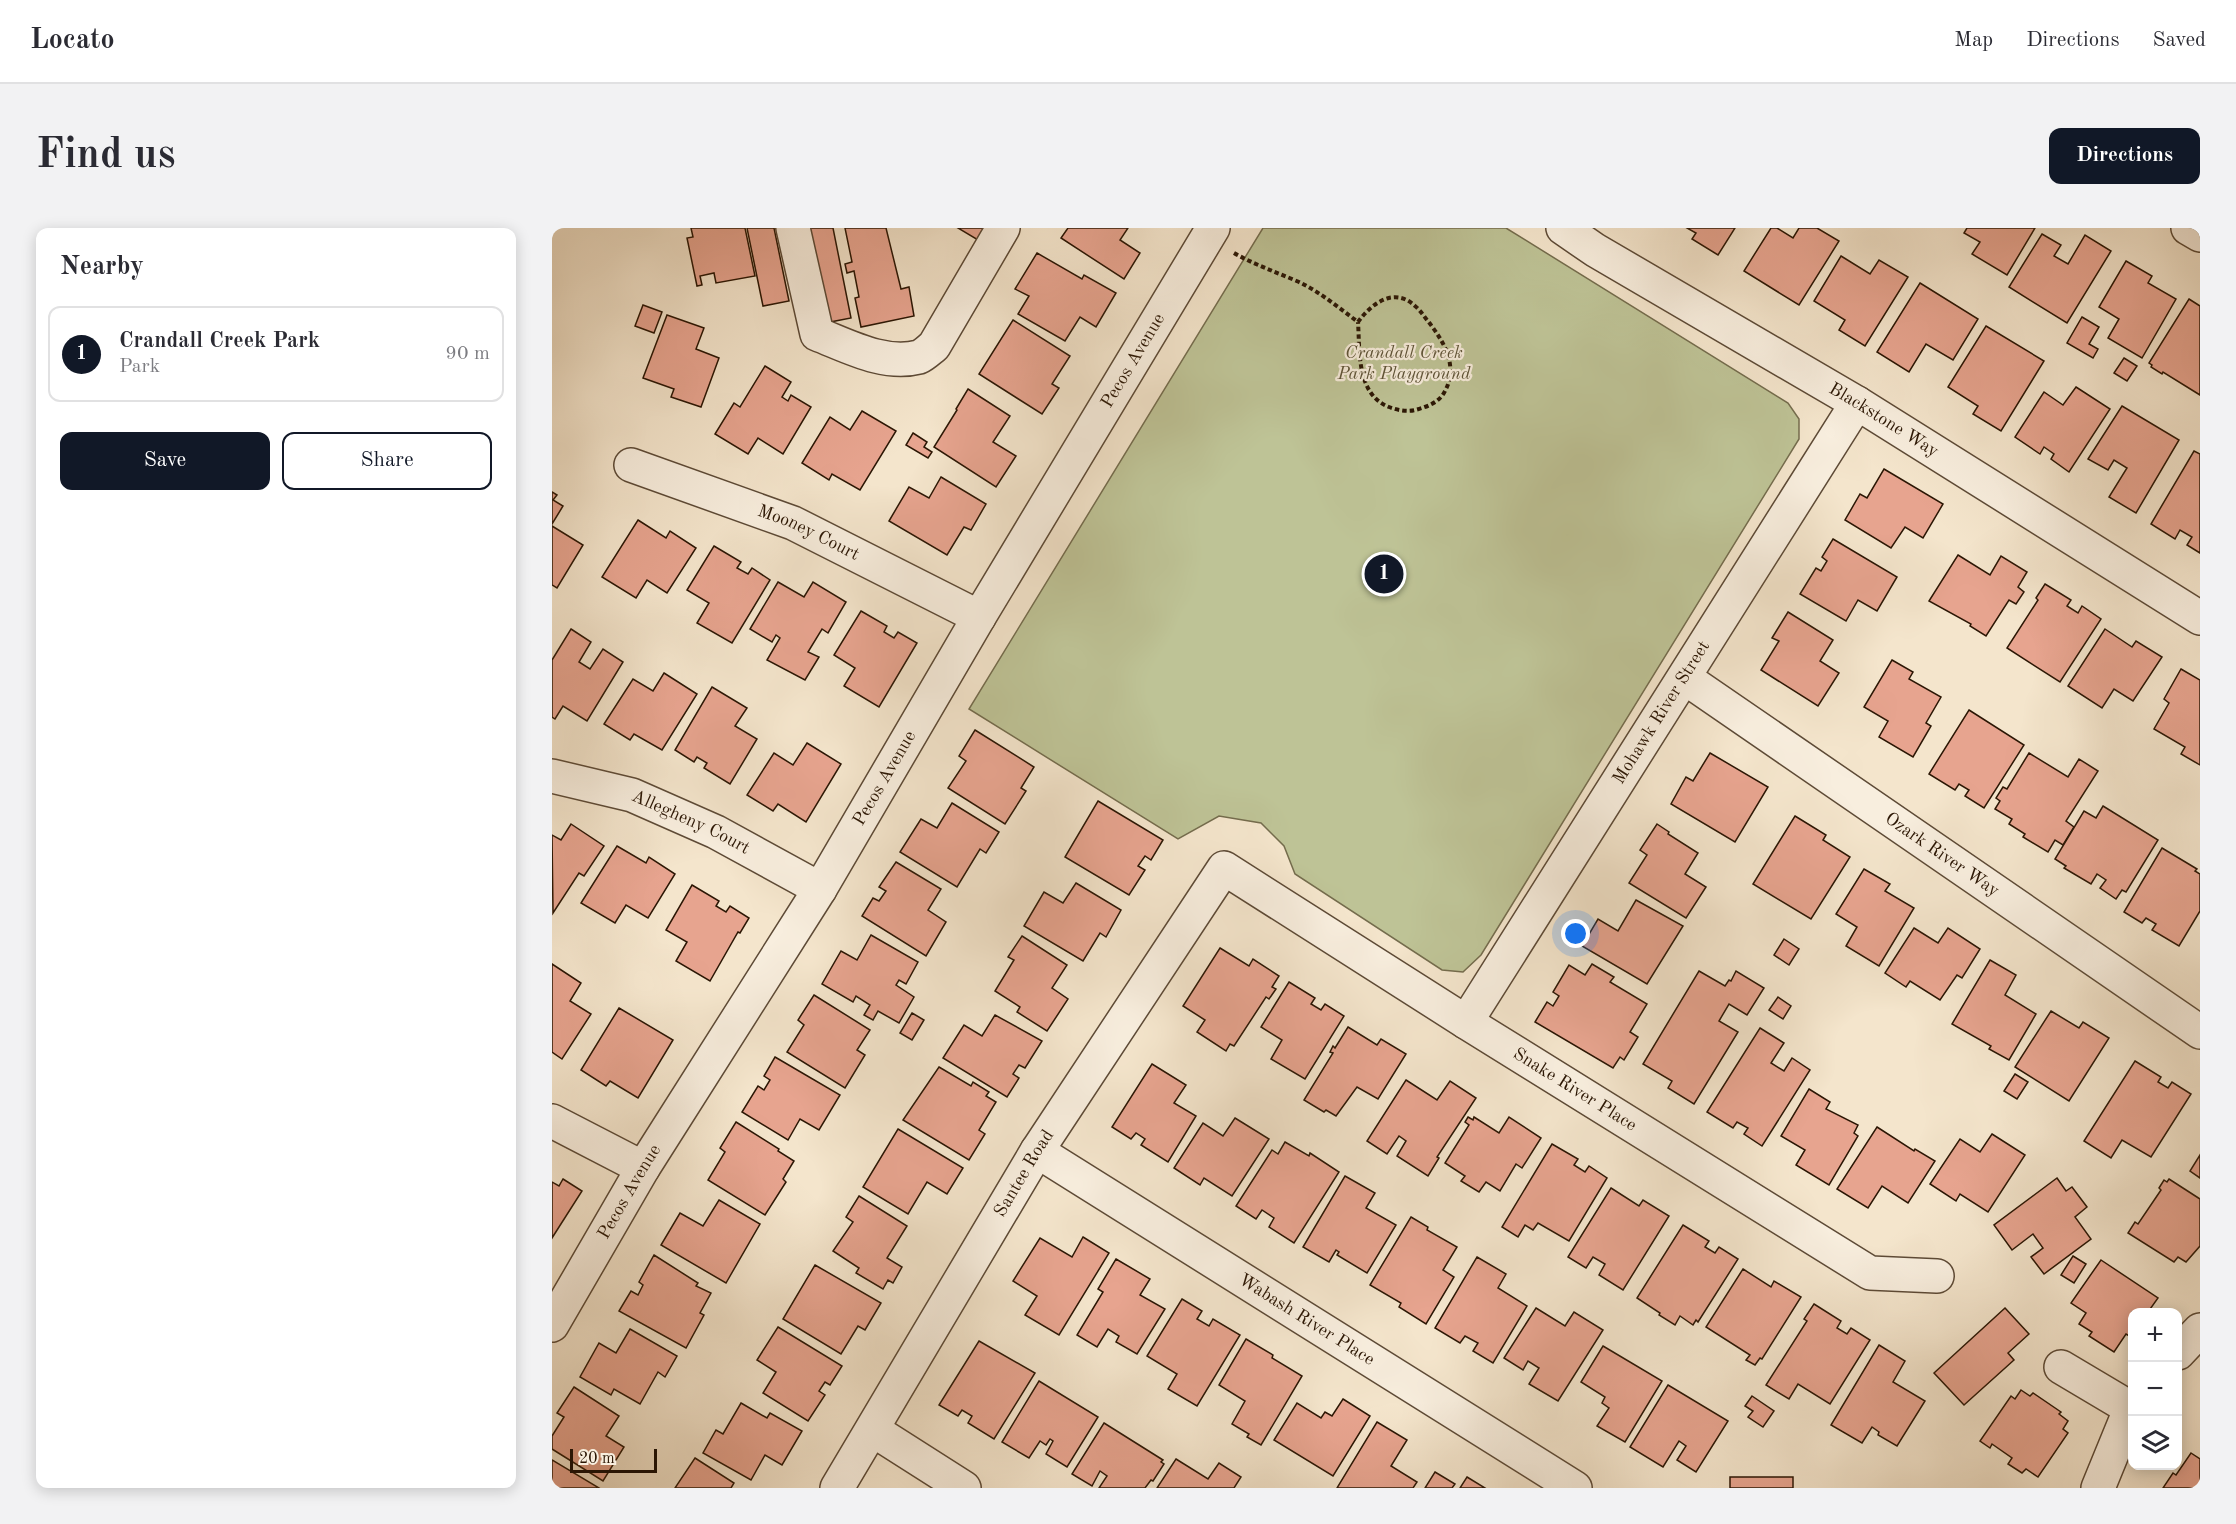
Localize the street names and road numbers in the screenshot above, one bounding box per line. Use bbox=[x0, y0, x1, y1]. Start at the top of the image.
street label: Pecos Avenue bbox=[1098, 310, 1168, 411]
street label: Blackstone Way bbox=[1826, 380, 1942, 461]
street label: Mooney Court bbox=[755, 502, 862, 564]
street label: Mohawk River Street bbox=[1610, 638, 1713, 787]
street label: Pecos Avenue bbox=[850, 728, 919, 829]
street label: Allegheny Court bbox=[629, 787, 753, 858]
street label: Ozark River Way bbox=[1882, 809, 2003, 900]
street label: Snake River Place bbox=[1510, 1045, 1640, 1135]
street label: Santee Road bbox=[991, 1127, 1057, 1220]
street label: Pecos Avenue bbox=[595, 1141, 664, 1242]
street label: Wabash River Place bbox=[1235, 1271, 1378, 1369]

